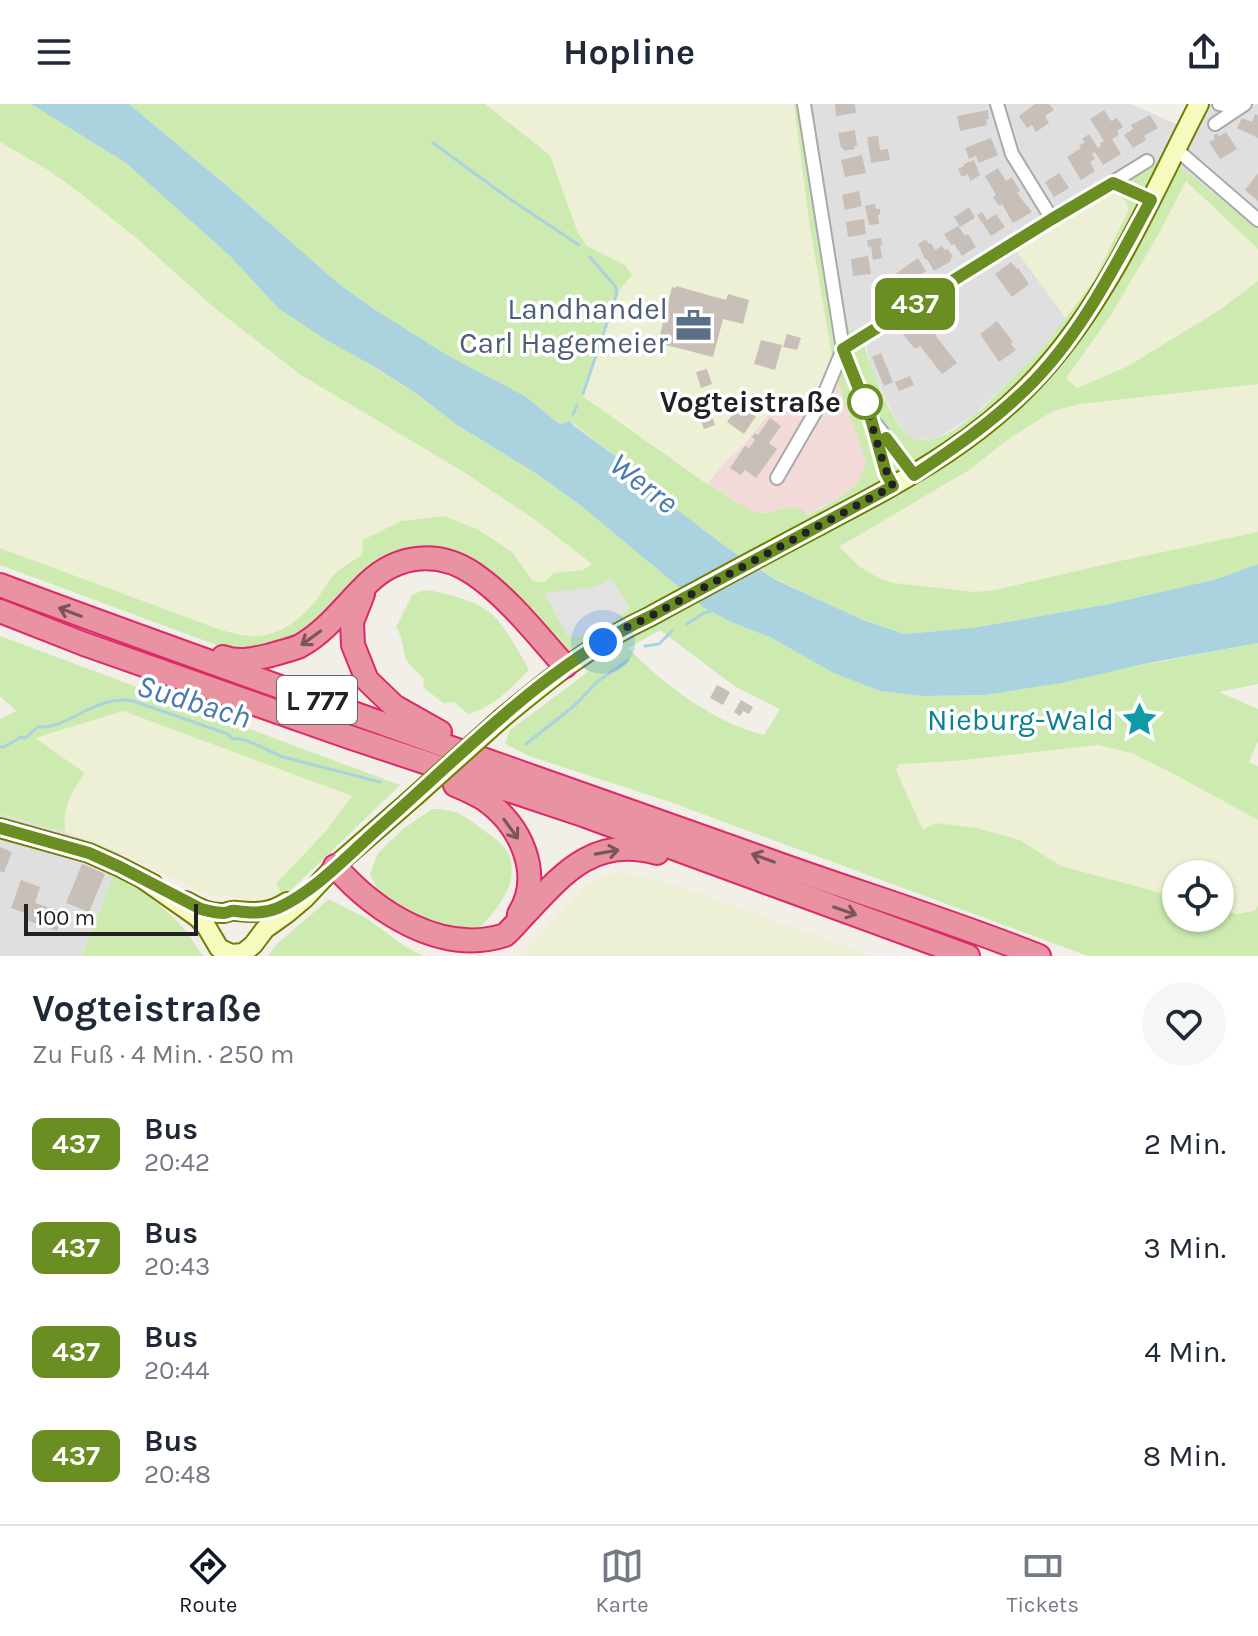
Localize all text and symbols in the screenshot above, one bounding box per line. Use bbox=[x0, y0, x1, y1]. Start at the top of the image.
icon: menu bbox=[32, 30, 76, 74]
icon: share bbox=[1182, 30, 1226, 74]
text: Hopline bbox=[563, 31, 695, 73]
line badge: 437 bbox=[869, 278, 961, 330]
text: 437 bbox=[891, 287, 939, 320]
place label: Landhandel Carl Hagemeier bbox=[459, 291, 668, 361]
office icon: Landhandel Carl Hagemeier bbox=[675, 307, 713, 345]
place label: Vogteistraße bbox=[660, 384, 841, 420]
marker: Vogteistraße bbox=[848, 385, 882, 419]
water label: Werre bbox=[602, 445, 685, 522]
one-way arrow bbox=[59, 604, 83, 618]
your location bbox=[583, 622, 623, 662]
one-way arrow bbox=[301, 629, 322, 646]
water label: Sudbach bbox=[132, 667, 255, 736]
road number: L 777 bbox=[277, 676, 357, 724]
place icon: Nieburg-Wald bbox=[1121, 701, 1159, 739]
place label: Nieburg-Wald bbox=[927, 702, 1114, 738]
one-way arrow bbox=[502, 818, 519, 839]
one-way arrow bbox=[593, 843, 619, 858]
one-way arrow bbox=[750, 850, 775, 865]
map controls bbox=[1162, 860, 1234, 932]
button: locate bbox=[1162, 860, 1234, 932]
scale bar bbox=[24, 900, 198, 936]
text: 100 m bbox=[36, 905, 95, 931]
one-way arrow bbox=[833, 905, 858, 920]
button: heart bbox=[1142, 982, 1226, 1066]
text: Vogteistraße bbox=[32, 986, 262, 1031]
text: Zu Fuß · 4 Min. · 250 m bbox=[32, 1039, 294, 1070]
text: Bus bbox=[144, 1111, 198, 1147]
text: 2 Min. bbox=[1144, 1126, 1226, 1162]
text: 437 bbox=[52, 1127, 100, 1160]
text: 20:42 bbox=[144, 1147, 210, 1178]
text: Bus bbox=[144, 1215, 198, 1251]
text: 3 Min. bbox=[1143, 1230, 1226, 1266]
text: 437 bbox=[52, 1231, 100, 1264]
text: 20:43 bbox=[144, 1251, 210, 1282]
text: Bus bbox=[144, 1319, 198, 1355]
text: 4 Min. bbox=[1144, 1334, 1226, 1370]
text: 437 bbox=[52, 1335, 100, 1368]
text: 20:44 bbox=[144, 1355, 210, 1386]
text: Bus bbox=[144, 1423, 198, 1459]
text: 8 Min. bbox=[1143, 1438, 1226, 1474]
text: 437 bbox=[52, 1439, 100, 1472]
text: 20:48 bbox=[144, 1459, 211, 1490]
tab: Route bbox=[179, 1544, 237, 1618]
tab: Karte bbox=[595, 1544, 648, 1618]
tab: Tickets bbox=[1007, 1544, 1079, 1618]

